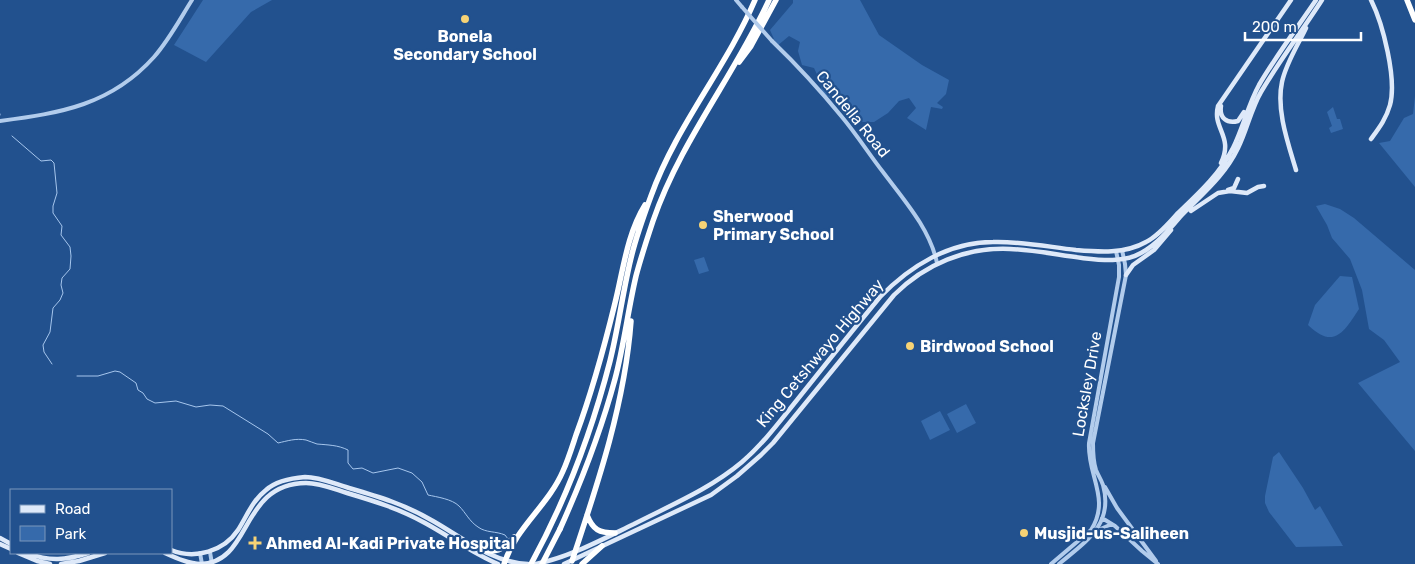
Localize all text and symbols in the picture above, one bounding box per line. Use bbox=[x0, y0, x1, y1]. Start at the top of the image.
scale bar bbox=[1245, 10, 1361, 42]
marker: Bonela Secondary School bbox=[459, 13, 471, 25]
text: 200 m bbox=[1252, 18, 1297, 36]
place label: Bonela Secondary School bbox=[393, 27, 537, 64]
street label: Candella Road bbox=[812, 67, 894, 161]
place label: Sherwood Primary School bbox=[713, 207, 834, 244]
marker: Sherwood Primary School bbox=[697, 219, 709, 231]
street label: King Cetshwayo Highway bbox=[752, 275, 888, 431]
street label: Locksley Drive bbox=[1068, 330, 1106, 438]
place label: Birdwood School bbox=[920, 337, 1054, 356]
marker: Birdwood School bbox=[904, 340, 916, 352]
legend bbox=[10, 489, 172, 554]
text: Road bbox=[55, 500, 91, 518]
place label: Musjid-us-Saliheen bbox=[1034, 524, 1189, 543]
text: Park bbox=[55, 525, 86, 543]
marker: Musjid-us-Saliheen bbox=[1018, 527, 1030, 539]
place label: Ahmed Al-Kadi Private Hospital bbox=[266, 534, 515, 553]
marker: Ahmed Al-Kadi Private Hospital bbox=[248, 536, 262, 550]

